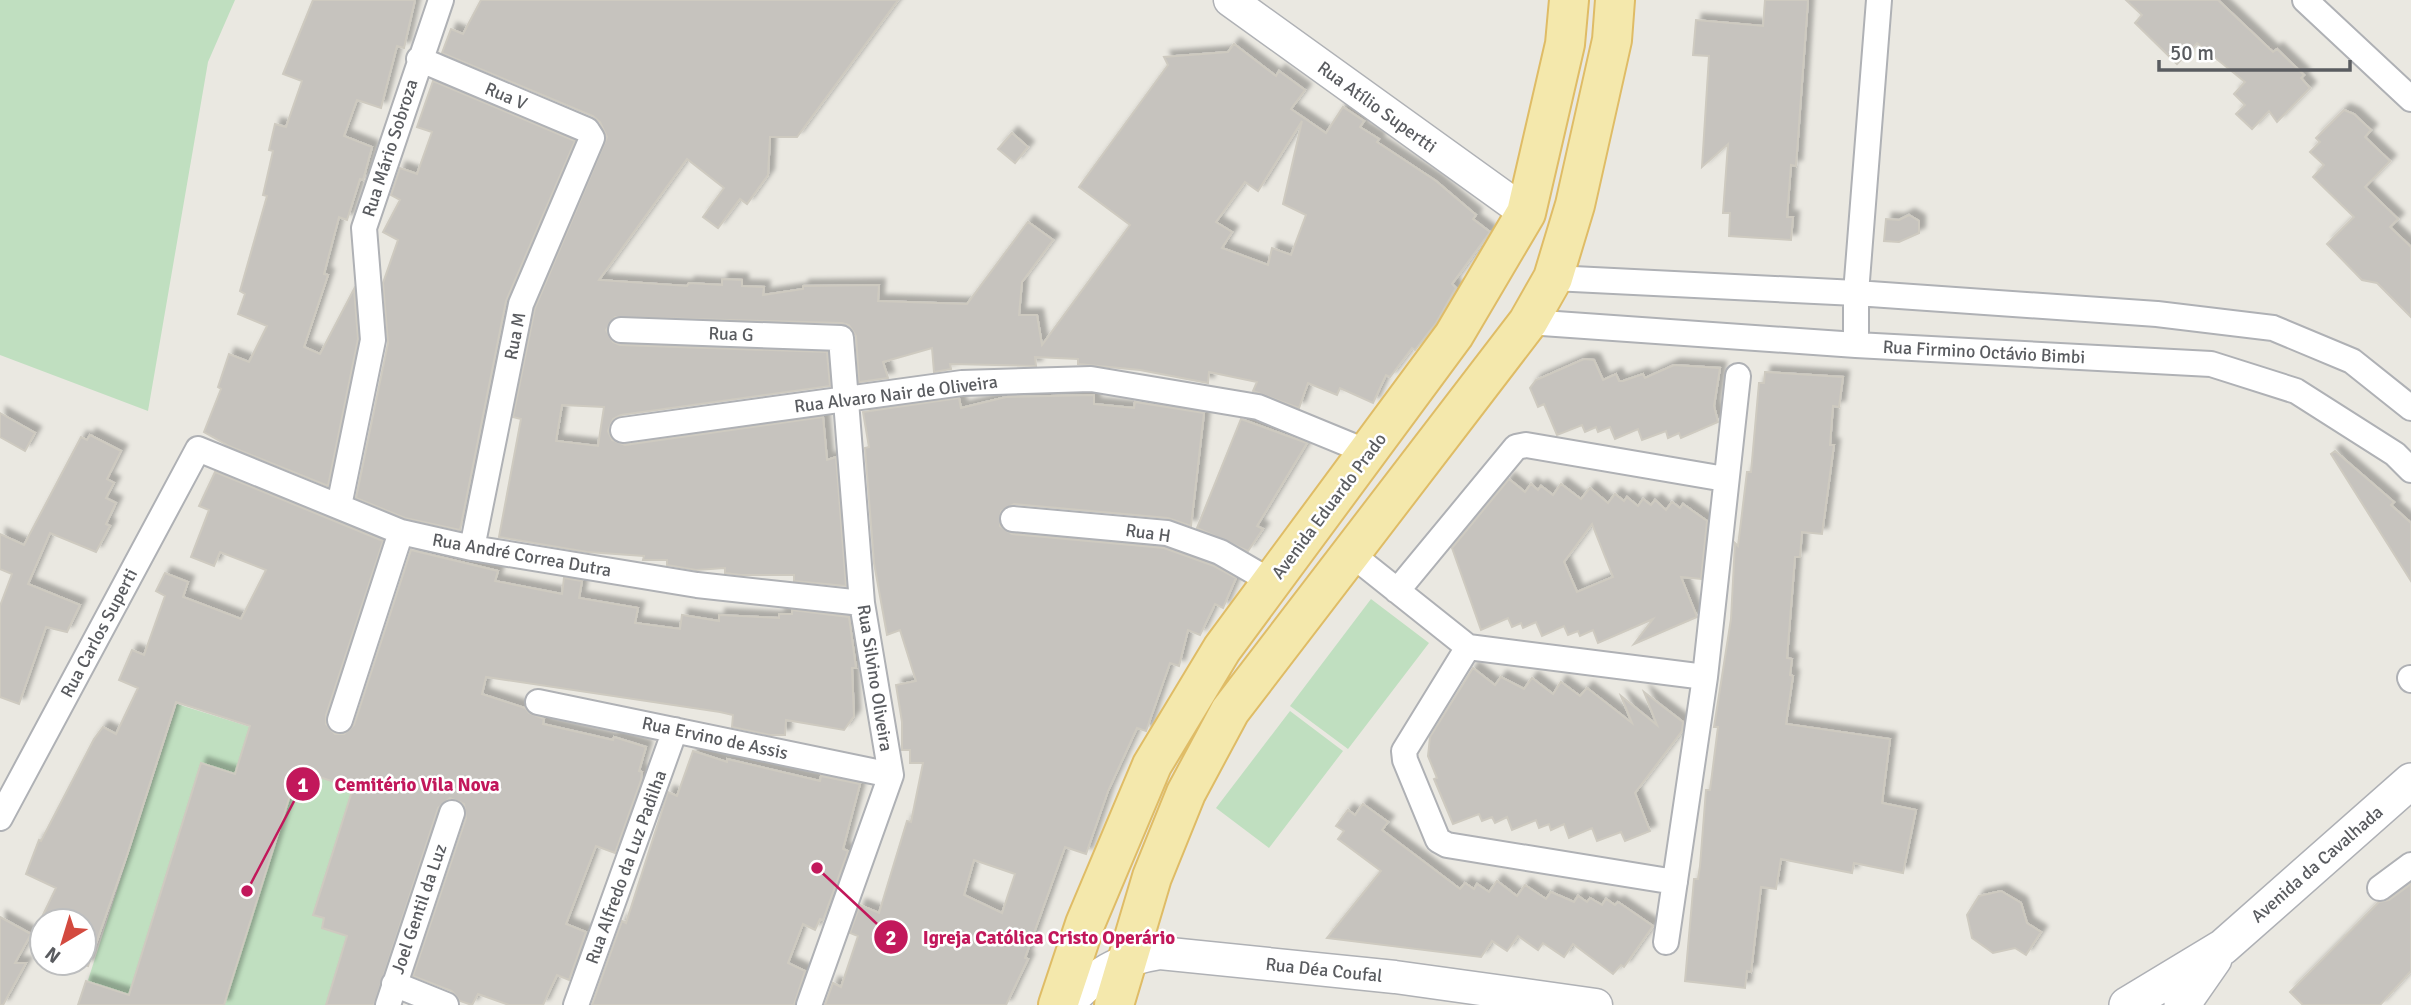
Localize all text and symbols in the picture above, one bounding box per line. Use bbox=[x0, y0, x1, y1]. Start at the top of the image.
scale bar bbox=[2159, 28, 2350, 72]
text: 50 m bbox=[2170, 40, 2214, 66]
street label: Rua Atílio Supertti bbox=[1313, 56, 1441, 158]
street label: Rua Mário Sobroza bbox=[357, 76, 423, 220]
street label: Rua V bbox=[482, 77, 531, 115]
street label: Rua M bbox=[500, 310, 530, 362]
street label: Rua G bbox=[708, 322, 754, 346]
street label: Rua Firmino Octávio Bimbi bbox=[1882, 336, 2086, 368]
street label: Rua Alvaro Nair de Oliveira bbox=[793, 371, 999, 417]
street label: Avenida Eduardo Prado bbox=[1267, 429, 1391, 583]
street label: Rua H bbox=[1124, 519, 1172, 547]
street label: Rua André Correa Dutra bbox=[431, 528, 613, 582]
street label: Rua Carlos Superti bbox=[56, 565, 142, 701]
street label: Rua Silvino Oliveira bbox=[853, 603, 897, 753]
street label: Rua Ervino de Assis bbox=[640, 712, 790, 764]
callout: Cemitério Vila Nova bbox=[285, 764, 513, 804]
street label: Rua Alfredo da Luz Padilha bbox=[581, 767, 671, 967]
text: 1 bbox=[297, 772, 309, 798]
text: Cemitério Vila Nova bbox=[335, 773, 500, 797]
street label: Avenida da Cavalhada bbox=[2247, 801, 2387, 927]
street label: Joel Gentil da Luz bbox=[386, 841, 452, 977]
north arrow bbox=[28, 907, 98, 977]
callout: Igreja Católica Cristo Operário bbox=[873, 917, 1189, 957]
text: 2 bbox=[885, 925, 897, 951]
text: Igreja Católica Cristo Operário bbox=[923, 926, 1175, 950]
text: N bbox=[41, 941, 66, 968]
street label: Rua Déa Coufal bbox=[1264, 953, 1384, 987]

